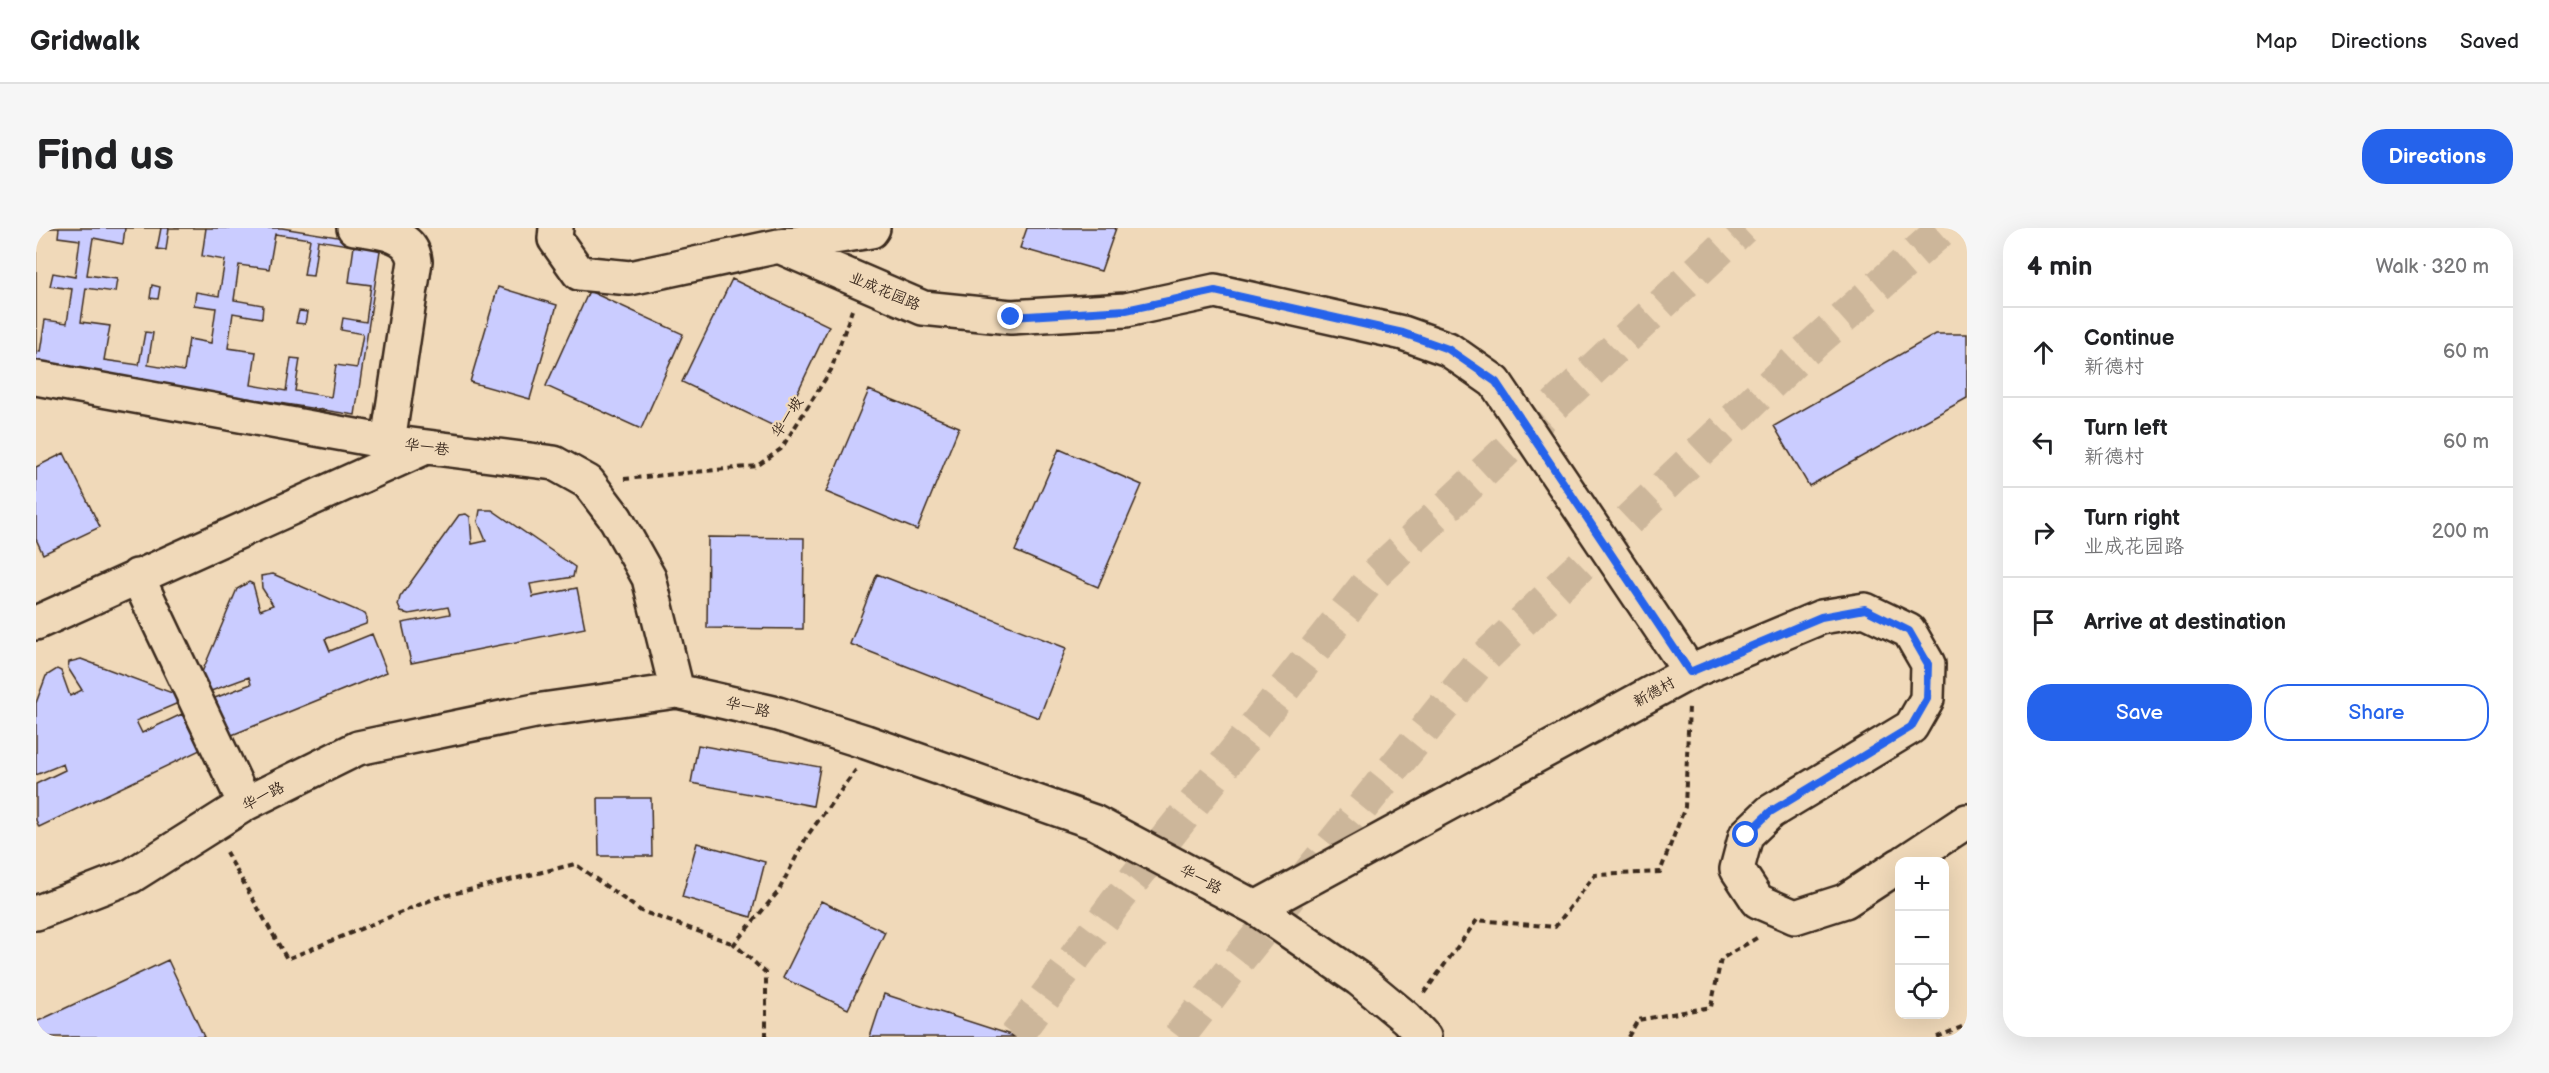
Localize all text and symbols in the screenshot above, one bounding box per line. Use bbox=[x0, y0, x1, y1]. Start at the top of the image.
text: Gridwalk bbox=[30, 25, 140, 58]
text: Map bbox=[2255, 29, 2298, 54]
text: Directions bbox=[2331, 29, 2427, 54]
text: Saved bbox=[2460, 29, 2519, 54]
button: Directions bbox=[2362, 129, 2513, 184]
text: Find us bbox=[36, 131, 174, 182]
text: 4 min bbox=[2027, 252, 2092, 283]
text: Walk · 320 m bbox=[2375, 255, 2489, 279]
street label: 业成花园路 bbox=[847, 268, 923, 315]
route end bbox=[997, 303, 1023, 329]
text: Continue bbox=[2084, 325, 2174, 352]
icon: ahead bbox=[2027, 336, 2060, 369]
text: 60 m bbox=[2443, 340, 2489, 364]
text: 新德村 bbox=[2084, 355, 2144, 379]
street label: 华一坡 bbox=[767, 393, 808, 441]
text: Turn left bbox=[2084, 415, 2168, 442]
icon: left bbox=[2027, 426, 2060, 459]
text: 60 m bbox=[2443, 430, 2489, 454]
street label: 华一巷 bbox=[403, 435, 451, 460]
text: 新德村 bbox=[2084, 445, 2144, 469]
text: Turn right bbox=[2084, 505, 2180, 532]
icon: right bbox=[2027, 516, 2060, 549]
text: 200 m bbox=[2432, 520, 2489, 544]
text: 业成花园路 bbox=[2084, 535, 2184, 559]
icon: arrive bbox=[2027, 606, 2060, 639]
text: Arrive at destination bbox=[2084, 609, 2286, 636]
street label: 新德村 bbox=[1630, 673, 1679, 712]
button: Save bbox=[2027, 684, 2252, 741]
button: Share bbox=[2264, 684, 2489, 741]
street label: 华一路 bbox=[724, 693, 772, 722]
street label: 华一路 bbox=[239, 778, 288, 815]
route start bbox=[1732, 821, 1758, 847]
map controls bbox=[1895, 857, 1949, 1019]
button: + bbox=[1895, 857, 1949, 911]
street label: 华一路 bbox=[1176, 860, 1225, 898]
button: − bbox=[1895, 911, 1949, 965]
button: locate bbox=[1895, 965, 1949, 1019]

